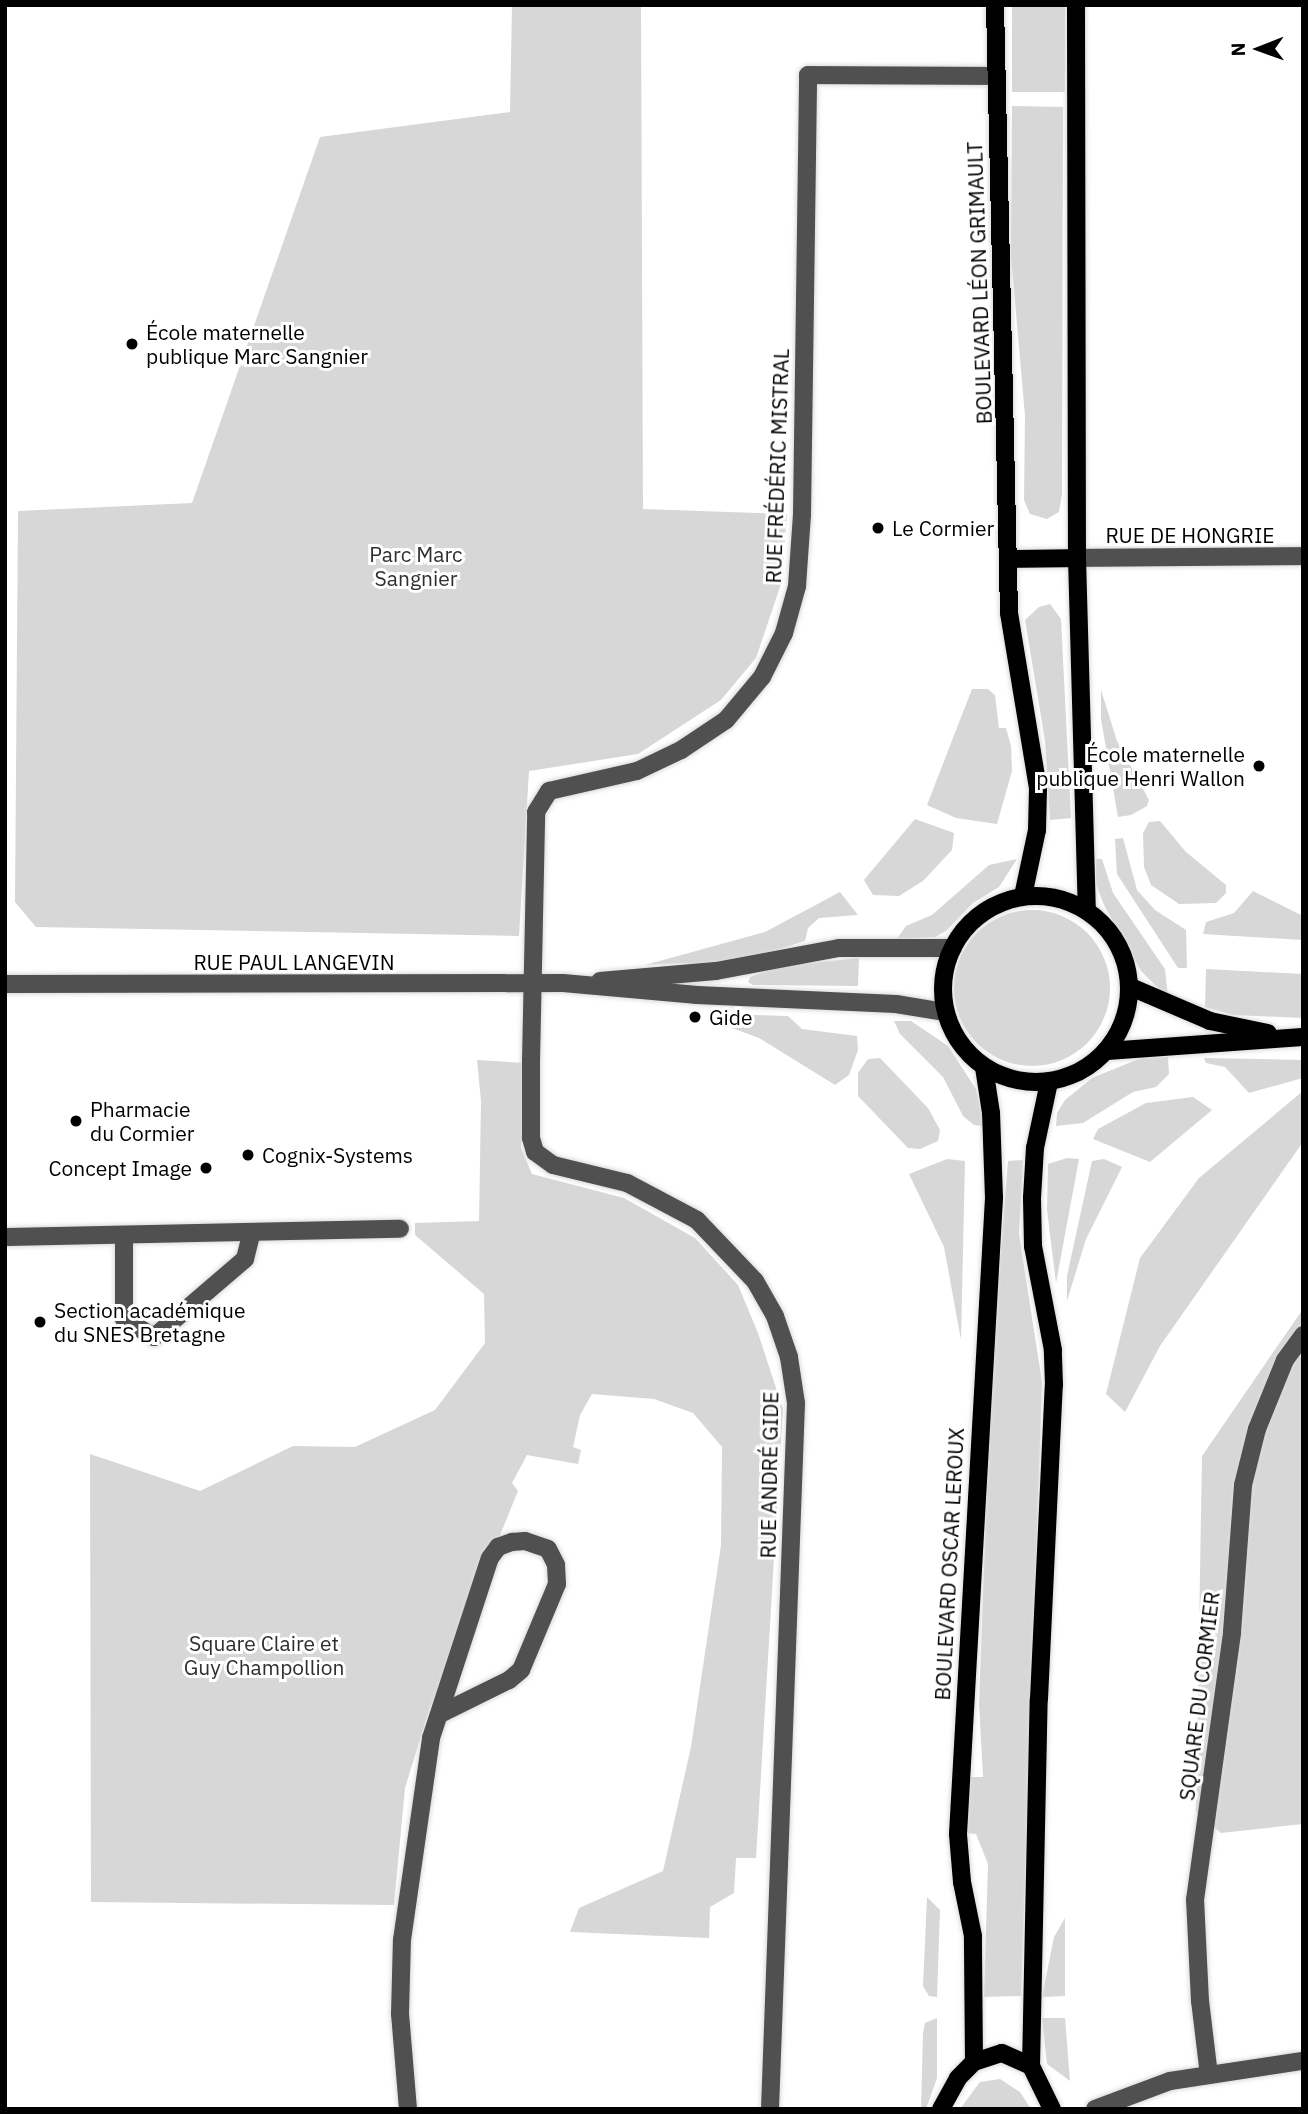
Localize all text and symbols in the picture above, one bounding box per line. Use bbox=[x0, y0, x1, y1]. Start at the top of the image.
north arrow bbox=[1224, 14, 1294, 84]
text: N bbox=[1226, 42, 1250, 56]
street label: BOULEVARD LÉON GRIMAULT bbox=[961, 141, 997, 425]
place label: École maternelle publique Marc Sangnier bbox=[146, 319, 368, 369]
marker: École maternelle publique Marc Sangnier bbox=[124, 336, 140, 352]
street label: RUE FRÉDÉRIC MISTRAL bbox=[760, 348, 794, 584]
place label: Le Cormier bbox=[892, 515, 994, 541]
marker: Le Cormier bbox=[870, 520, 886, 536]
street label: RUE DE HONGRIE bbox=[1105, 522, 1275, 548]
park label: Parc Marc Sangnier bbox=[369, 541, 463, 591]
place label: École maternelle publique Henri Wallon bbox=[1036, 741, 1245, 791]
marker: École maternelle publique Henri Wallon bbox=[1251, 758, 1267, 774]
street label: RUE PAUL LANGEVIN bbox=[193, 949, 395, 975]
place label: Gide bbox=[709, 1004, 753, 1030]
marker: Gide bbox=[687, 1009, 703, 1025]
place label: Pharmacie du Cormier bbox=[90, 1096, 194, 1146]
marker: Pharmacie du Cormier bbox=[68, 1113, 84, 1129]
place label: Cognix-Systems bbox=[262, 1142, 413, 1168]
marker: Cognix-Systems bbox=[240, 1147, 256, 1163]
place label: Concept Image bbox=[48, 1155, 192, 1181]
marker: Concept Image bbox=[198, 1160, 214, 1176]
place label: Section académique du SNES Bretagne bbox=[54, 1297, 245, 1347]
marker: Section académique du SNES Bretagne bbox=[32, 1314, 48, 1330]
street label: RUE ANDRÉ GIDE bbox=[755, 1391, 783, 1559]
street label: BOULEVARD OSCAR LEROUX bbox=[929, 1427, 969, 1701]
street label: SQUARE DU CORMIER bbox=[1174, 1590, 1224, 1802]
park label: Square Claire et Guy Champollion bbox=[184, 1630, 344, 1680]

